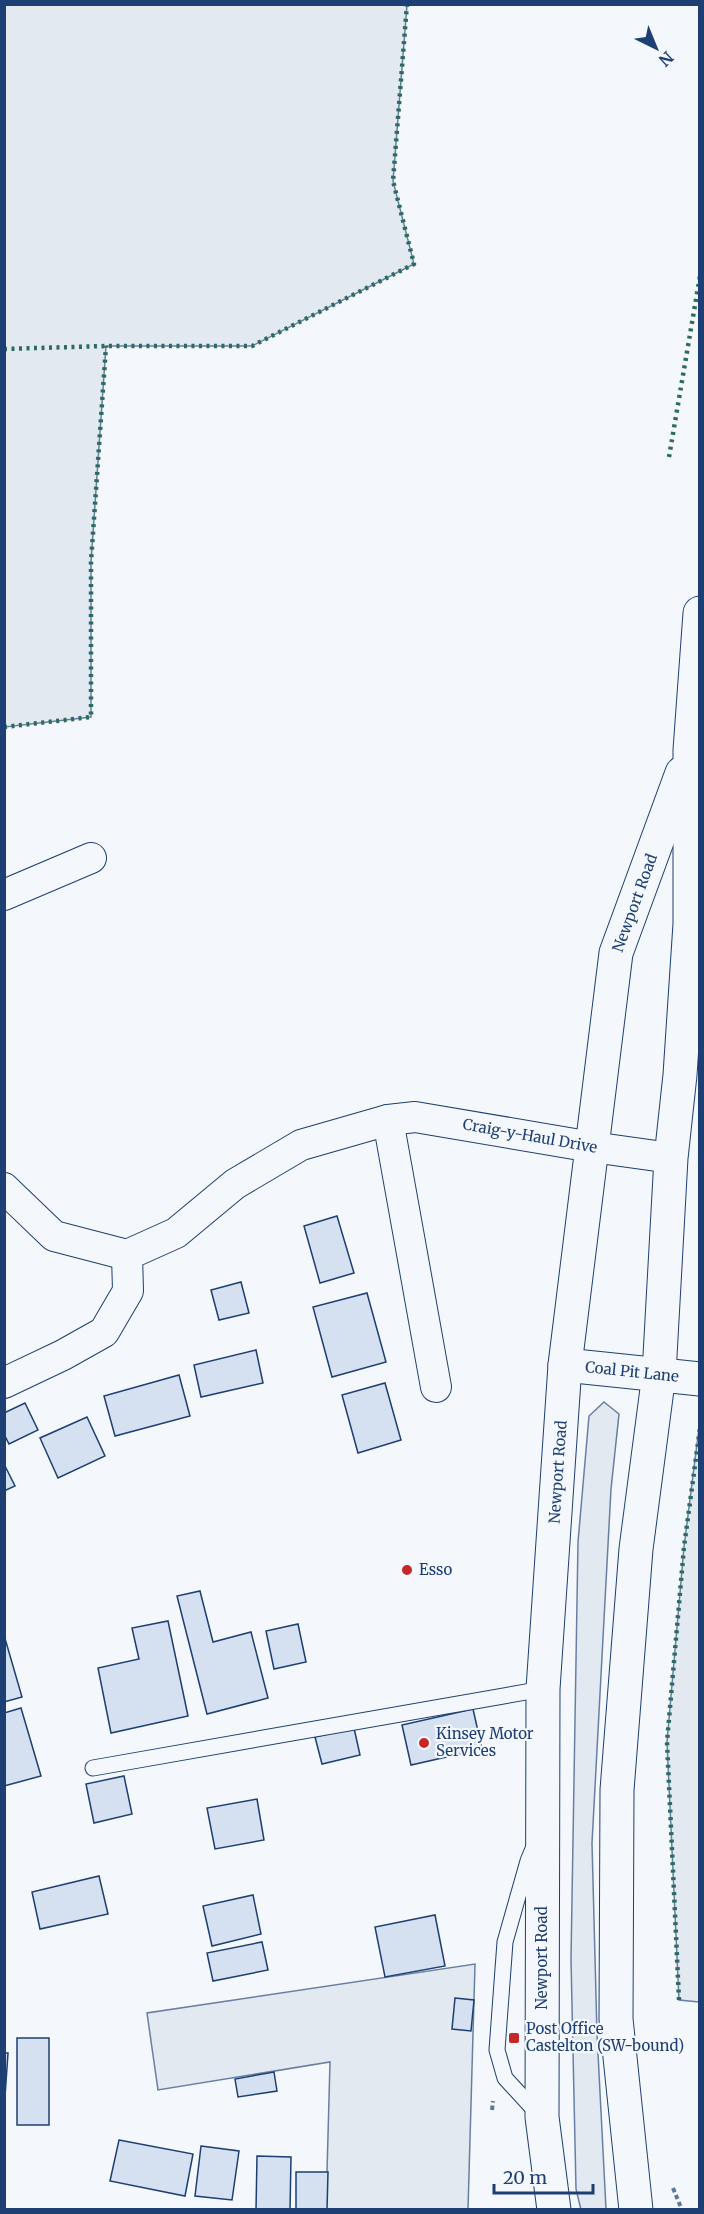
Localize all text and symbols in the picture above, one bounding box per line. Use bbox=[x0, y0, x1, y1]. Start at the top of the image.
north arrow bbox=[626, 18, 686, 78]
text: N bbox=[655, 47, 678, 71]
street label: Newport Road bbox=[608, 851, 661, 955]
street label: Craig-y-Haul Drive bbox=[461, 1114, 599, 1157]
street label: Coal Pit Lane bbox=[584, 1357, 680, 1386]
street label: Newport Road bbox=[544, 1420, 571, 1524]
place label: Esso bbox=[419, 1560, 452, 1579]
marker: Esso bbox=[400, 1563, 414, 1577]
place label: Kinsey Motor Services bbox=[436, 1724, 534, 1760]
marker: Kinsey Motor Services bbox=[417, 1736, 431, 1750]
street label: Newport Road bbox=[532, 1906, 551, 2010]
place label: Post Office Castelton (SW-bound) bbox=[526, 2019, 684, 2055]
marker: Post Office Castelton (SW-bound) bbox=[507, 2031, 521, 2045]
scale bar bbox=[494, 2157, 593, 2195]
text: 20 m bbox=[503, 2166, 547, 2189]

